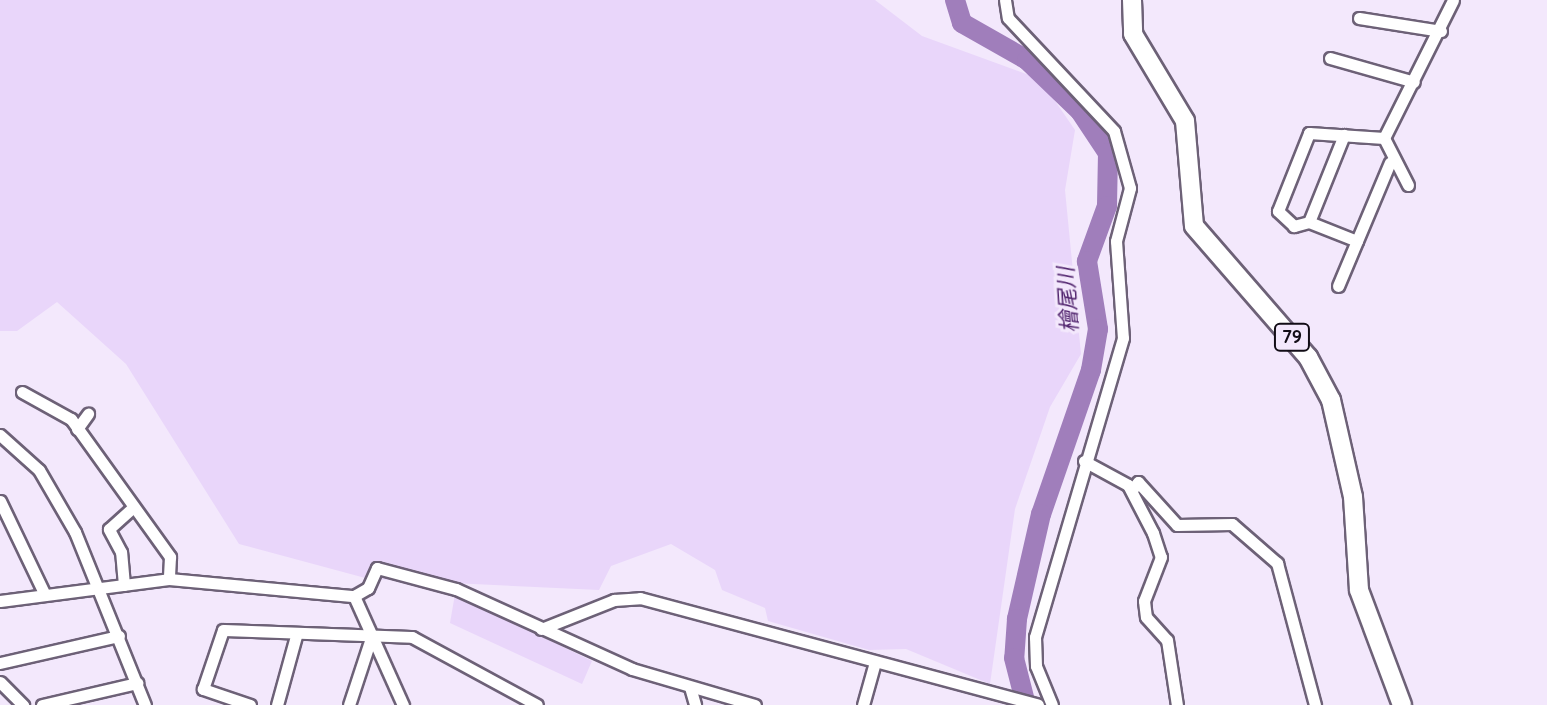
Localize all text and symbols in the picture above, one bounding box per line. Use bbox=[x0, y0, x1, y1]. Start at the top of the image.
water label: 檜尾川 bbox=[1053, 266, 1083, 334]
road number: 79 bbox=[1272, 323, 1312, 351]

